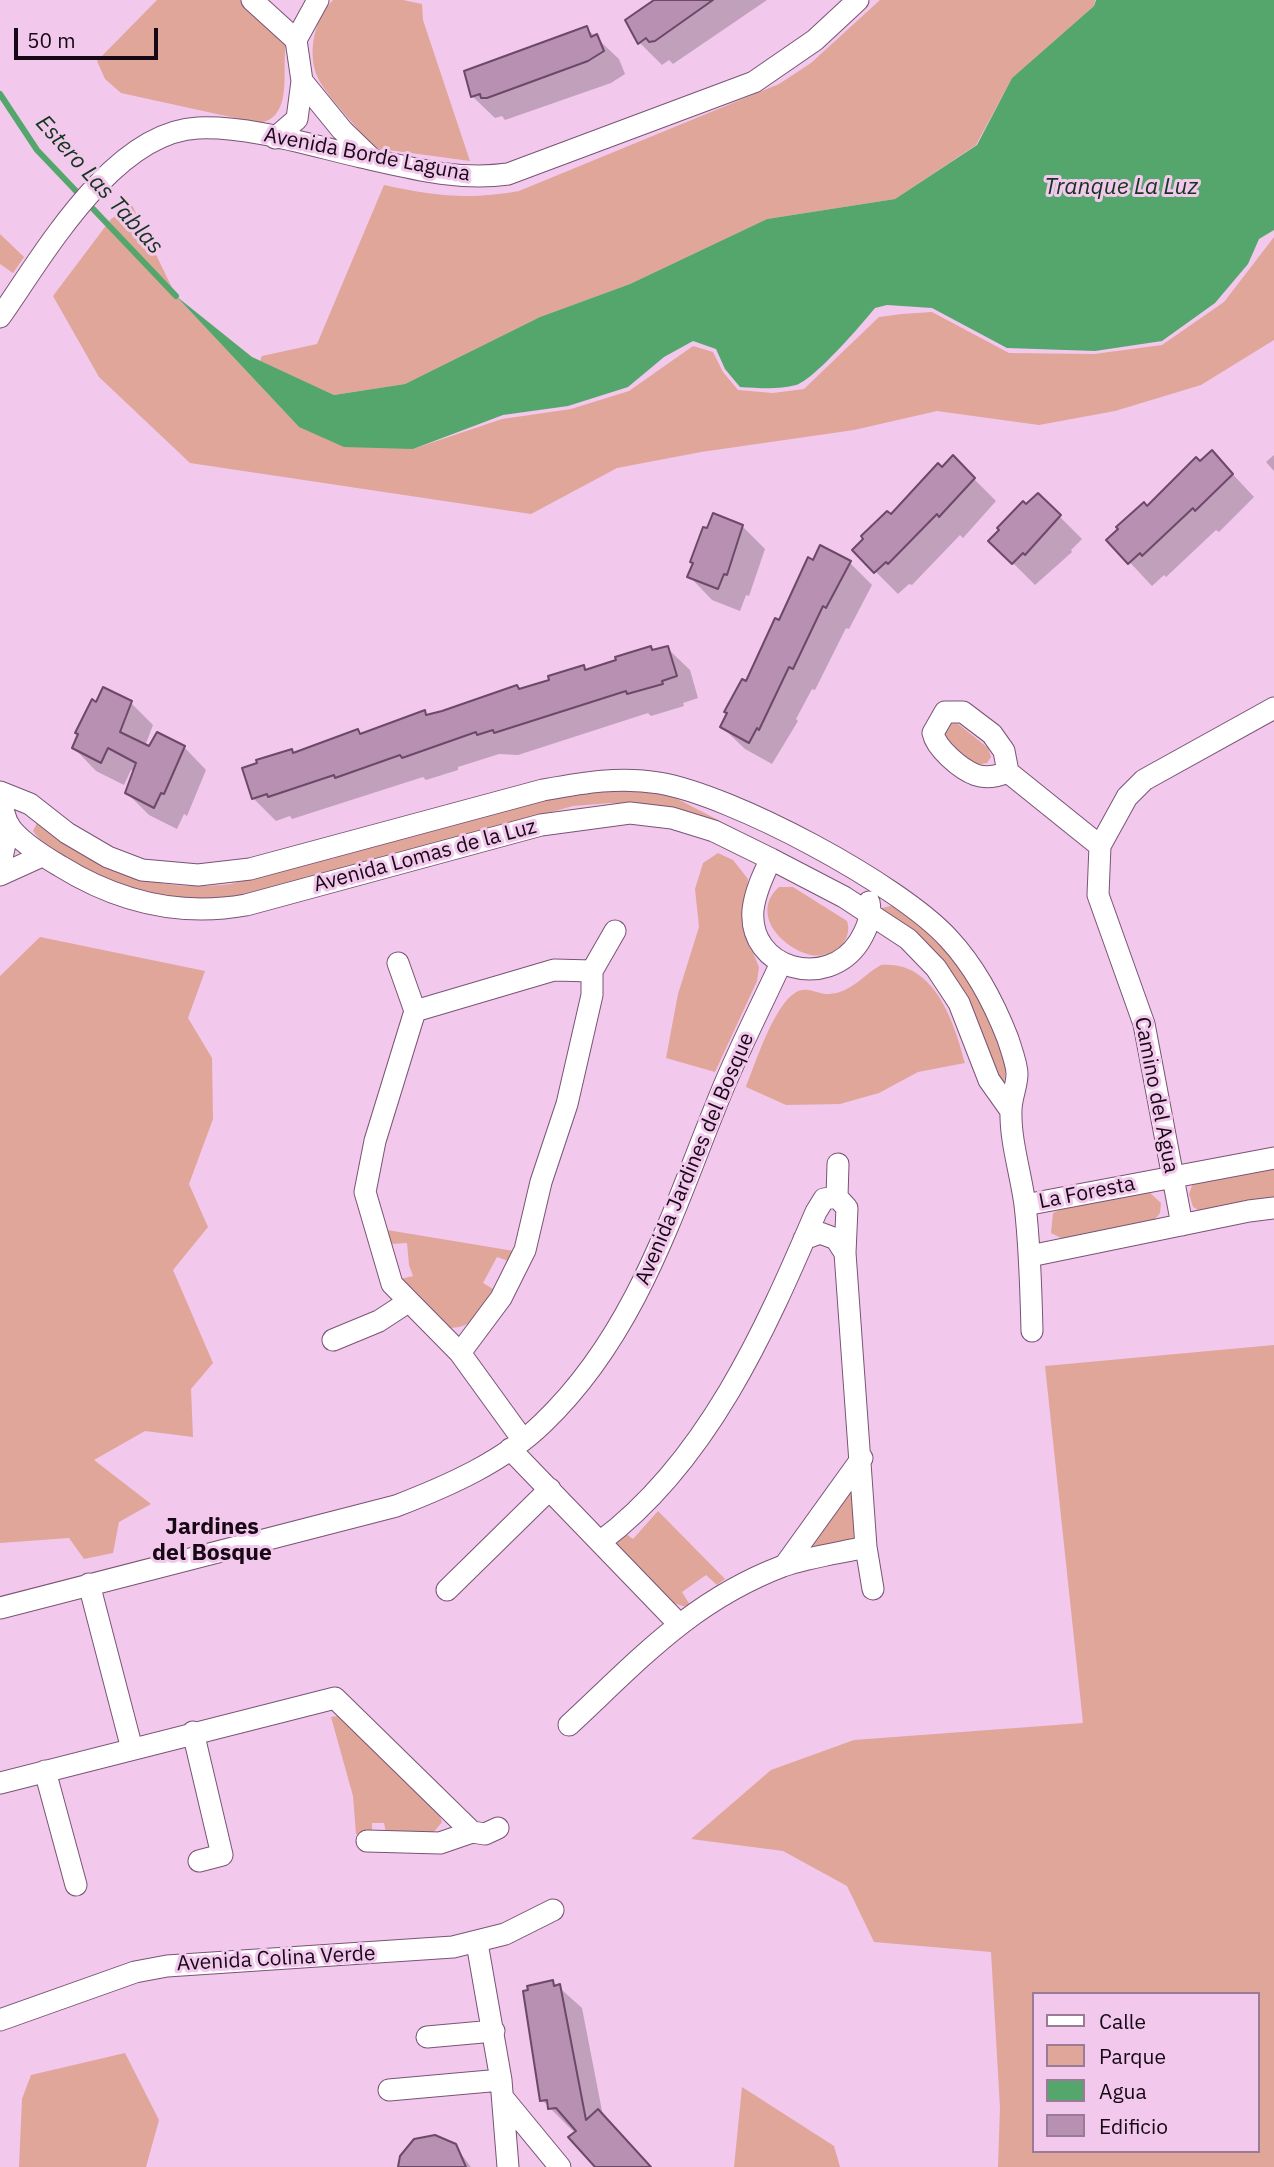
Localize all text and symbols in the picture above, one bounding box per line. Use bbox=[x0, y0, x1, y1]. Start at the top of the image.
scale bar bbox=[18, 14, 161, 58]
text: 50 m bbox=[27, 26, 76, 54]
water label: Estero Las Tablas bbox=[29, 110, 169, 260]
street label: Avenida Borde Laguna bbox=[262, 123, 472, 187]
water label: Tranque La Luz bbox=[1044, 173, 1198, 201]
street label: Avenida Lomas de la Luz bbox=[311, 814, 539, 898]
street label: Camino del Agua bbox=[1129, 1015, 1183, 1175]
street label: Avenida Jardines del Bosque bbox=[630, 1029, 760, 1289]
street label: La Foresta bbox=[1037, 1171, 1137, 1215]
district label: Jardines del Bosque bbox=[152, 1513, 272, 1567]
street label: Avenida Colina Verde bbox=[176, 1941, 376, 1977]
legend bbox=[1032, 1992, 1260, 2153]
text: Calle bbox=[1099, 2007, 1146, 2035]
text: Parque bbox=[1099, 2042, 1166, 2070]
text: Agua bbox=[1099, 2077, 1147, 2105]
text: Edificio bbox=[1099, 2112, 1168, 2140]

